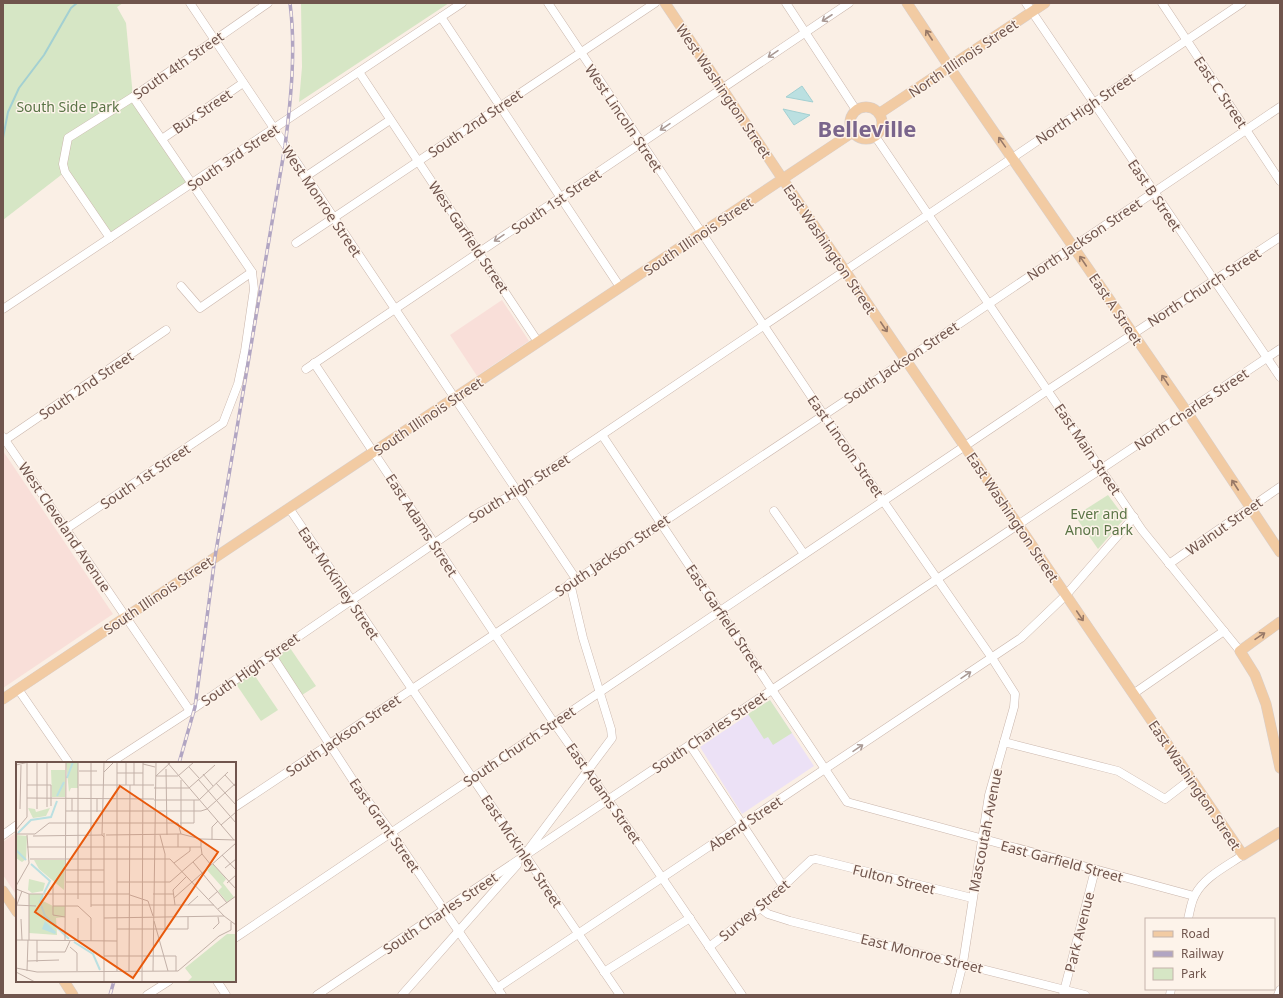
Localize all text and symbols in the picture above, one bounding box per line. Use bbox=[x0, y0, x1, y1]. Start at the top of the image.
one-way arrow bbox=[821, 14, 833, 22]
street label: North Illinois Street bbox=[905, 14, 1021, 102]
street label: West Washington Street bbox=[672, 20, 776, 162]
street label: South 4th Street bbox=[129, 27, 227, 103]
one-way arrow bbox=[925, 30, 933, 41]
one-way arrow bbox=[768, 50, 779, 58]
street label: East C Street bbox=[1190, 52, 1252, 132]
street label: West Lincoln Street bbox=[581, 61, 667, 175]
street label: North High Street bbox=[1032, 68, 1138, 148]
street label: Bux Street bbox=[169, 84, 235, 138]
street label: South 2nd Street bbox=[424, 84, 526, 162]
park label: South Side Park bbox=[16, 97, 120, 116]
district label: Belleville bbox=[818, 113, 916, 143]
street label: South 3rd Street bbox=[183, 119, 283, 195]
one-way arrow bbox=[660, 123, 671, 131]
one-way arrow bbox=[998, 137, 1006, 148]
street label: West Monroe Street bbox=[278, 142, 366, 260]
street label: East B Street bbox=[1124, 155, 1186, 235]
street label: South 1st Street bbox=[507, 164, 605, 238]
street label: West Garfield Street bbox=[424, 177, 514, 297]
street label: East Washington Street bbox=[779, 180, 881, 318]
street label: South Illinois Street bbox=[640, 192, 756, 280]
street label: North Jackson Street bbox=[1023, 193, 1145, 285]
one-way arrow bbox=[494, 234, 505, 243]
street label: North Church Street bbox=[1143, 243, 1265, 331]
one-way arrow bbox=[1079, 256, 1087, 267]
street label: East A Street bbox=[1085, 269, 1147, 349]
street label: South Jackson Street bbox=[840, 316, 962, 408]
one-way arrow bbox=[880, 321, 888, 332]
street label: South 2nd Street bbox=[35, 346, 137, 424]
street label: North Charles Street bbox=[1130, 364, 1252, 454]
street label: South Illinois Street bbox=[370, 372, 486, 460]
one-way arrow bbox=[1161, 375, 1169, 386]
street label: East Lincoln Street bbox=[804, 391, 888, 501]
street label: East Main Street bbox=[1050, 400, 1126, 498]
street label: South 1st Street bbox=[96, 439, 194, 513]
street label: East Washington Street bbox=[962, 448, 1064, 586]
street label: South High Street bbox=[465, 449, 573, 527]
street label: West Cleveland Avenue bbox=[14, 458, 116, 596]
street label: East Adams Street bbox=[382, 470, 462, 580]
one-way arrow bbox=[1231, 480, 1239, 491]
street label: Walnut Street bbox=[1182, 493, 1266, 559]
park label: Ever and Anon Park bbox=[1065, 504, 1133, 539]
street label: South Jackson Street bbox=[551, 509, 673, 601]
street label: East McKinley Street bbox=[294, 523, 384, 643]
street label: South Illinois Street bbox=[100, 551, 216, 639]
street label: East Garfield Street bbox=[682, 560, 768, 676]
one-way arrow bbox=[1076, 610, 1084, 621]
street label: South High Street bbox=[197, 628, 303, 710]
one-way arrow bbox=[1254, 632, 1265, 640]
one-way arrow bbox=[960, 671, 971, 679]
street label: South Charles Street bbox=[648, 687, 770, 777]
street label: South Jackson Street bbox=[282, 689, 404, 781]
street label: South Church Street bbox=[459, 701, 579, 791]
street label: East Washington Street bbox=[1144, 716, 1246, 854]
street label: East Adams Street bbox=[562, 739, 646, 847]
one-way arrow bbox=[852, 743, 864, 751]
inset map bbox=[16, 762, 236, 982]
street label: Mascoutah Avenue bbox=[964, 767, 1006, 893]
street label: East Grant Street bbox=[345, 774, 425, 876]
street label: East McKinley Street bbox=[477, 791, 567, 911]
street label: Abend Street bbox=[704, 791, 786, 855]
street label: East Garfield Street bbox=[999, 835, 1125, 887]
street label: Fulton Street bbox=[851, 860, 937, 898]
street label: South Charles Street bbox=[379, 868, 501, 958]
street label: Survey Street bbox=[715, 875, 793, 945]
street label: Park Avenue bbox=[1060, 890, 1098, 974]
legend bbox=[1145, 918, 1275, 990]
text: Road bbox=[1181, 925, 1210, 942]
street label: East Monroe Street bbox=[859, 929, 985, 977]
text: Railway bbox=[1181, 945, 1225, 962]
text: Park bbox=[1181, 965, 1207, 982]

